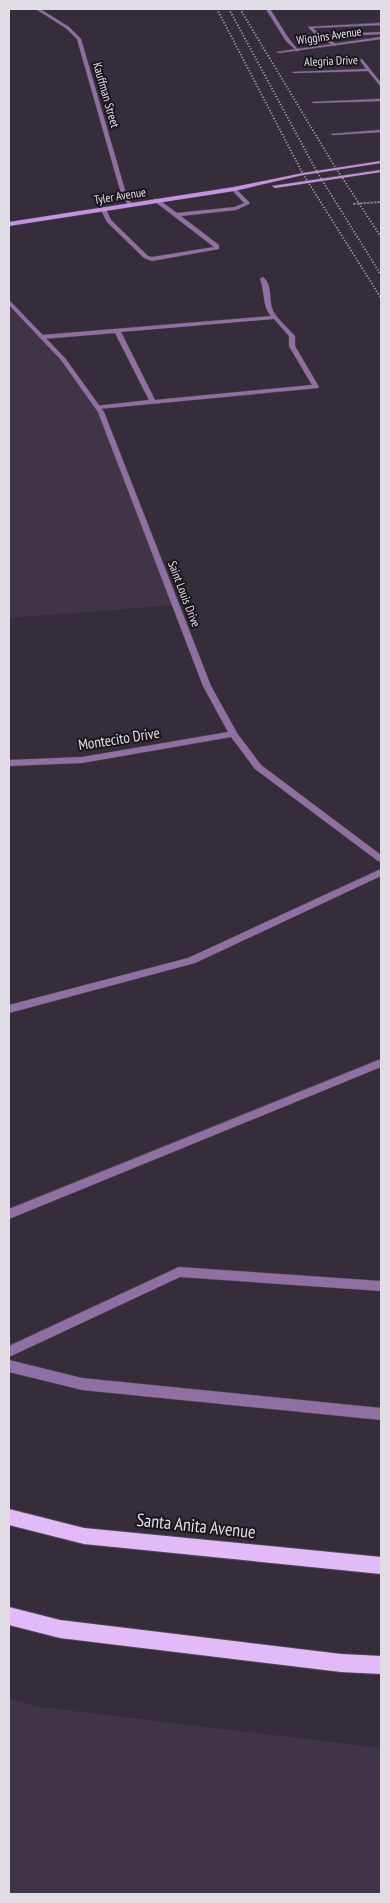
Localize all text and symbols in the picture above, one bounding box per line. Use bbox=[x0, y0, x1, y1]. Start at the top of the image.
street label: Wiggins Avenue bbox=[295, 24, 362, 47]
street label: Alegria Drive bbox=[304, 52, 358, 69]
street label: Kauffman Street bbox=[90, 61, 123, 130]
street label: Tyler Avenue bbox=[93, 184, 147, 207]
street label: Saint Louis Drive bbox=[165, 559, 204, 629]
street label: Montecito Drive bbox=[77, 723, 161, 754]
street label: Santa Anita Avenue bbox=[135, 1508, 257, 1543]

